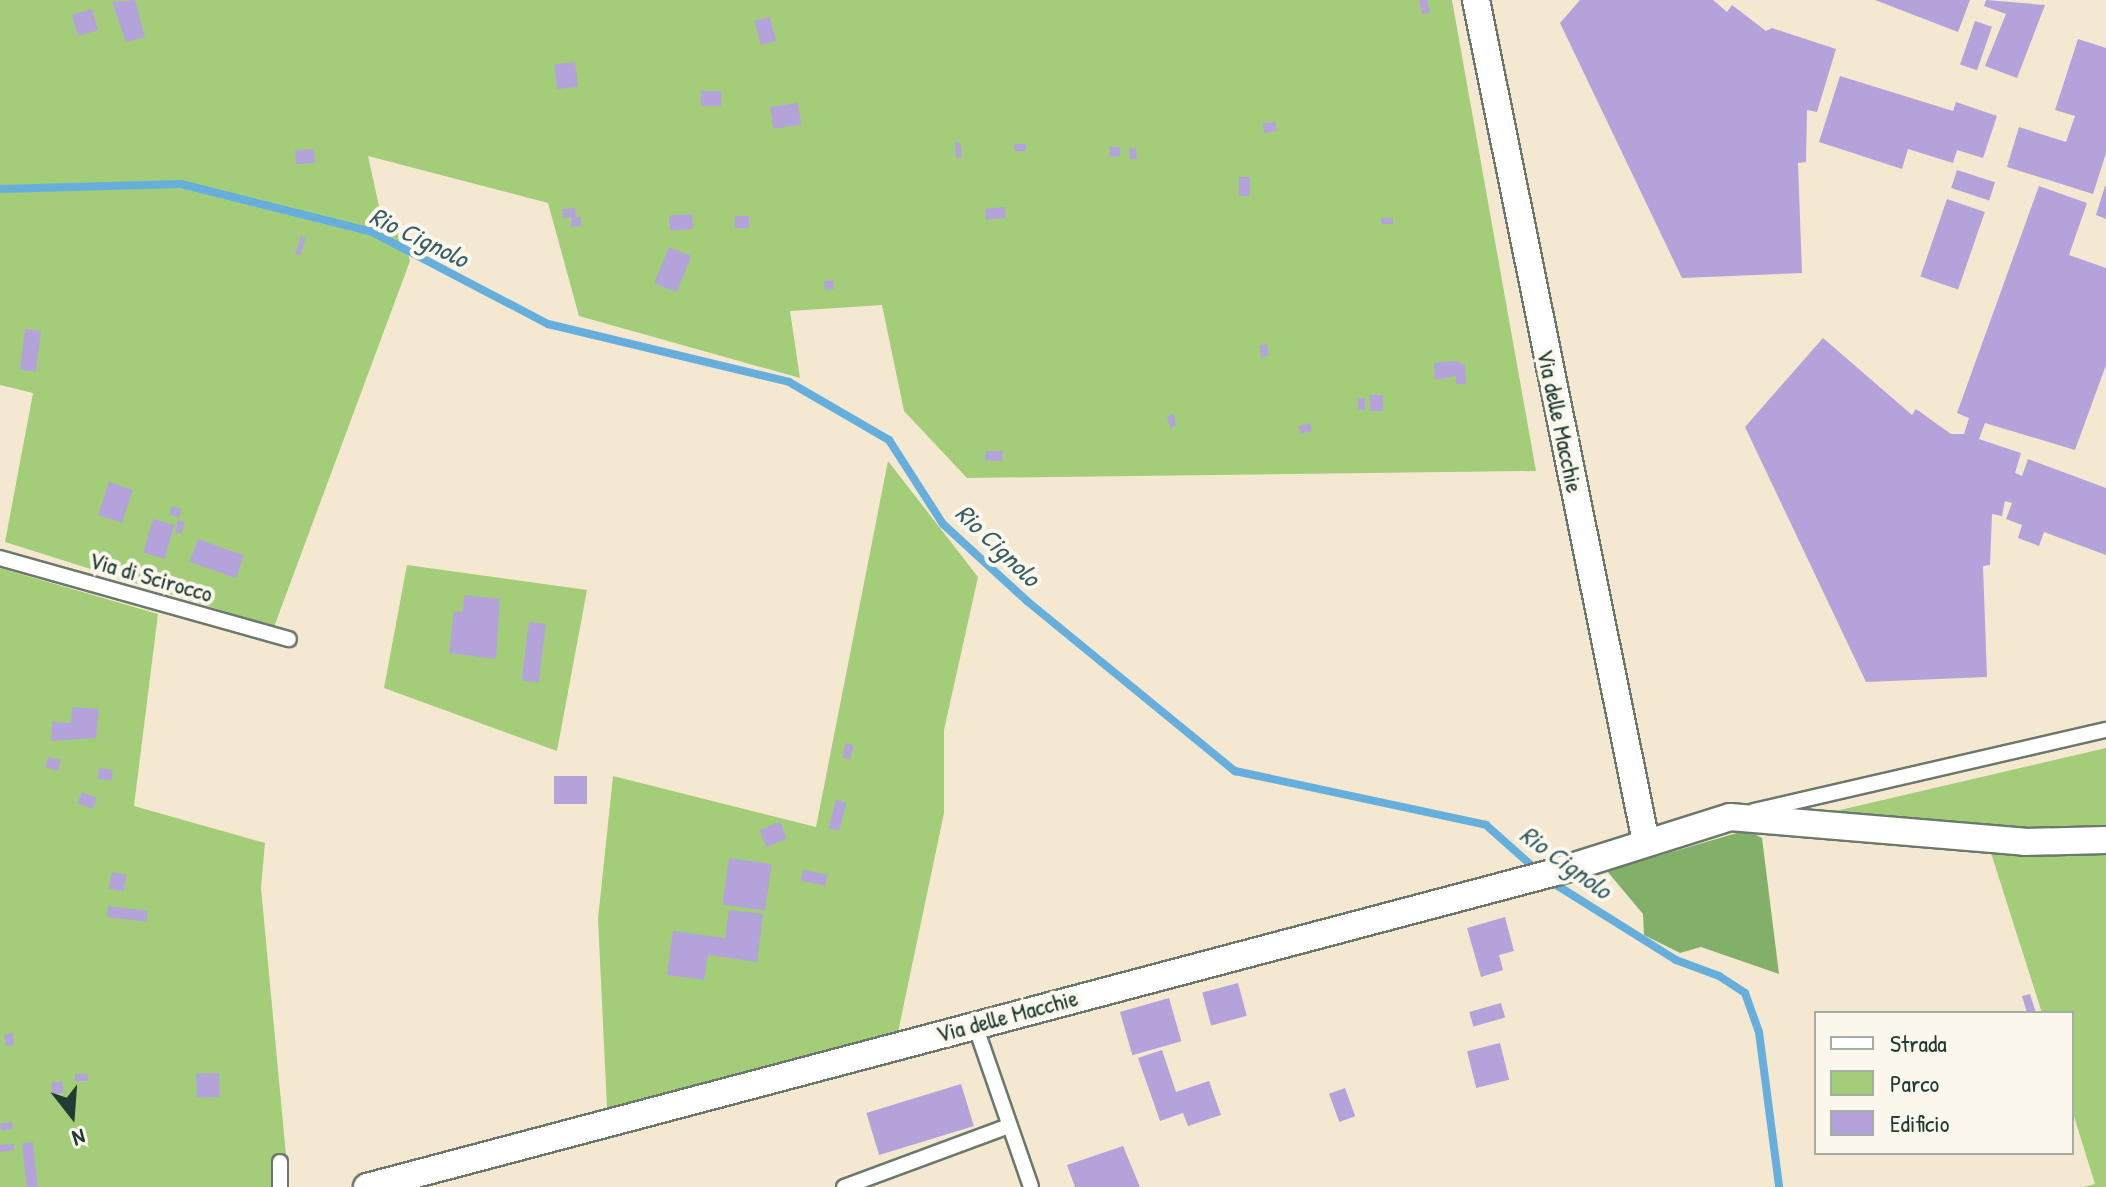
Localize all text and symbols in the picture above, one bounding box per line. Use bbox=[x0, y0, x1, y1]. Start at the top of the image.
water label: Rio Cignolo bbox=[365, 200, 473, 274]
street label: Via delle Macchie bbox=[1531, 347, 1589, 495]
water label: Rio Cignolo bbox=[949, 497, 1047, 593]
street label: Via di Scirocco bbox=[86, 546, 216, 608]
water label: Rio Cignolo bbox=[1514, 818, 1618, 906]
street label: Via delle Macchie bbox=[933, 983, 1081, 1049]
legend bbox=[1814, 1011, 2074, 1155]
text: Strada bbox=[1890, 1027, 1947, 1059]
text: Parco bbox=[1890, 1067, 1939, 1099]
north arrow bbox=[32, 1075, 112, 1155]
text: Edificio bbox=[1890, 1107, 1949, 1139]
text: N bbox=[69, 1122, 89, 1154]

